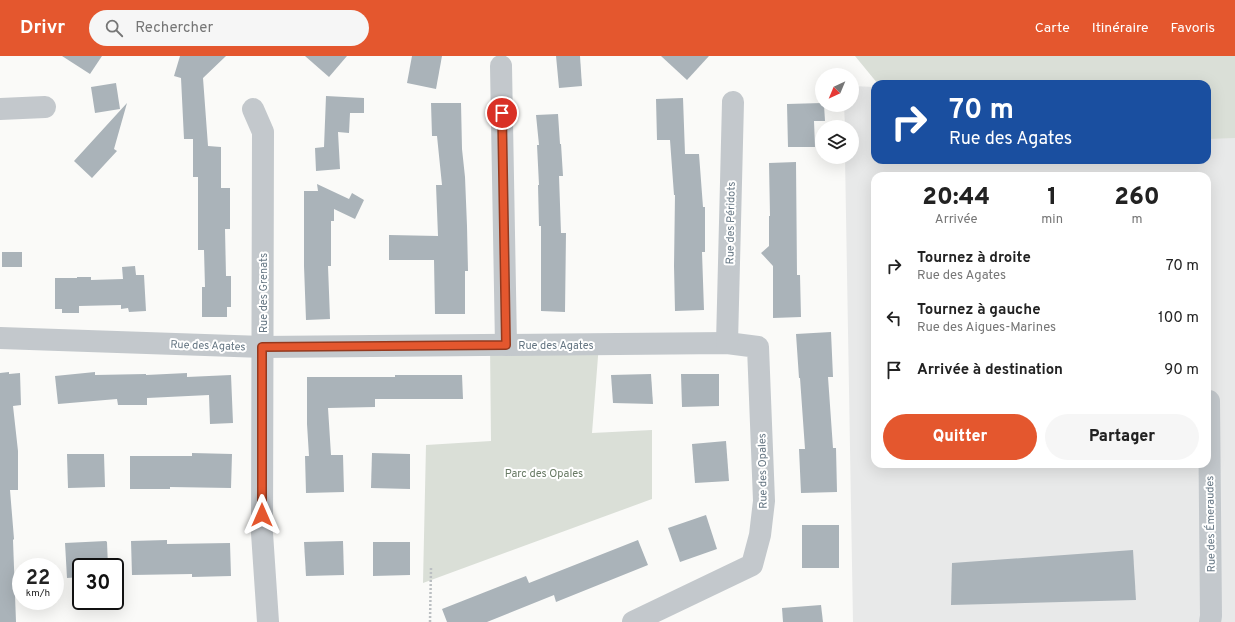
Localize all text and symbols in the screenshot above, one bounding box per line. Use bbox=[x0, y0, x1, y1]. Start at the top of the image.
search box bbox=[89, 10, 369, 46]
text: Drivr bbox=[20, 16, 65, 40]
icon: search bbox=[103, 17, 125, 39]
text: Rechercher bbox=[135, 19, 213, 38]
text: Carte bbox=[1035, 20, 1070, 37]
text: Itinéraire bbox=[1092, 20, 1149, 37]
text: Favoris bbox=[1171, 20, 1215, 37]
north arrow bbox=[815, 68, 859, 112]
map controls bbox=[815, 68, 859, 164]
text: 70 m bbox=[949, 93, 1014, 129]
pin bbox=[485, 96, 519, 130]
icon: right bbox=[883, 96, 935, 148]
icon: arrive bbox=[491, 102, 513, 124]
button: layers bbox=[815, 120, 859, 164]
text: Rue des Agates bbox=[949, 128, 1072, 151]
street label: Rue des Péridots bbox=[723, 181, 739, 265]
text: 20:44 bbox=[922, 183, 990, 213]
text: 1 bbox=[1047, 183, 1057, 213]
text: 260 bbox=[1114, 183, 1160, 213]
text: Arrivée bbox=[935, 212, 978, 228]
text: min bbox=[1041, 212, 1063, 228]
text: m bbox=[1131, 212, 1142, 228]
text: Tournez à droite bbox=[917, 249, 1031, 268]
street label: Rue des Grenats bbox=[257, 253, 271, 333]
icon: right bbox=[883, 255, 905, 277]
text: 70 m bbox=[1166, 257, 1199, 276]
text: Rue des Agates bbox=[917, 268, 1006, 284]
text: Tournez à gauche bbox=[917, 301, 1041, 320]
icon: left bbox=[883, 307, 905, 329]
text: 100 m bbox=[1158, 309, 1199, 328]
text: Rue des Aigues-Marines bbox=[917, 320, 1056, 336]
street label: Rue des Agates bbox=[170, 338, 246, 354]
street label: Rue des Agates bbox=[518, 339, 594, 353]
icon: arrive bbox=[883, 359, 905, 381]
text: Arrivée à destination bbox=[917, 361, 1063, 380]
text: 90 m bbox=[1164, 361, 1199, 380]
button: Quitter bbox=[883, 414, 1037, 460]
button: Partager bbox=[1045, 414, 1199, 460]
street label: Rue des Opales bbox=[755, 433, 771, 509]
park label: Parc des Opales bbox=[505, 467, 583, 481]
street label: Rue des Émeraudes bbox=[1202, 476, 1219, 572]
position arrow bbox=[241, 494, 283, 536]
speed limit sign: 30 bbox=[72, 558, 124, 610]
text: 22 bbox=[26, 566, 50, 592]
text: km/h bbox=[26, 587, 50, 600]

